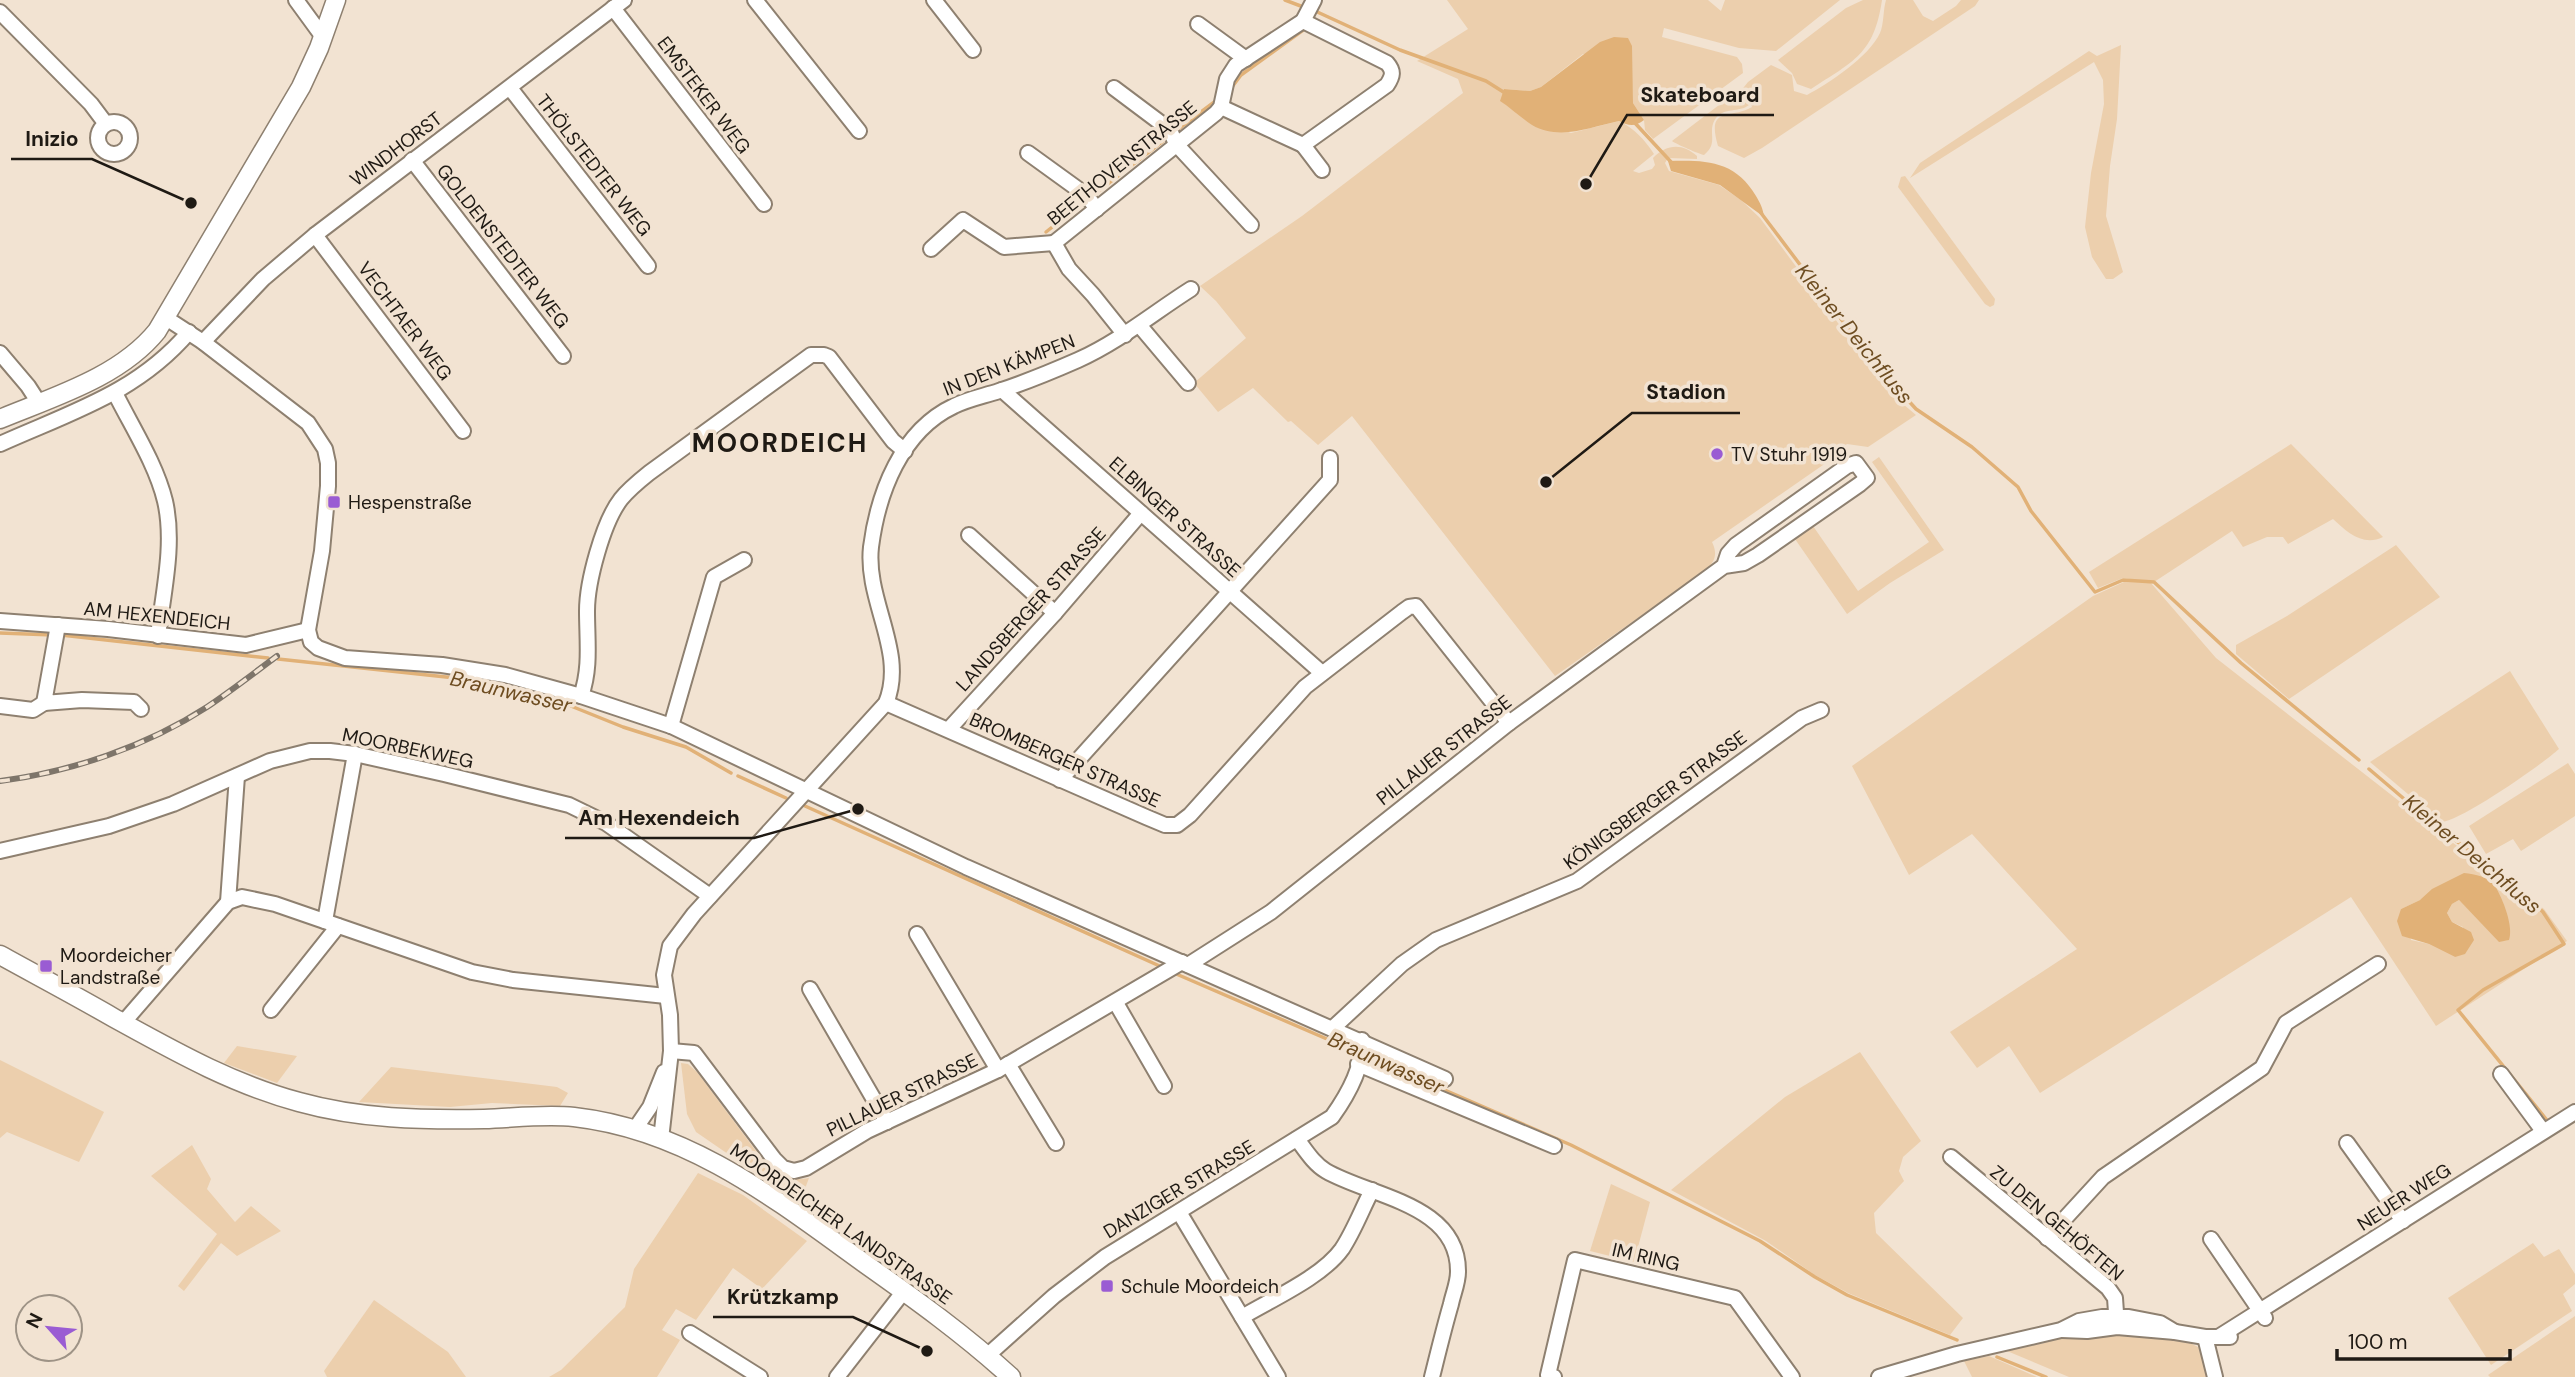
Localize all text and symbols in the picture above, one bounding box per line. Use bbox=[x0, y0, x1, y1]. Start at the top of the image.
street label: EMSTEKER WEG bbox=[652, 31, 756, 159]
callout: Skateboard bbox=[1627, 73, 1774, 115]
text: Skateboard bbox=[1640, 81, 1760, 109]
street label: THÖLSTEDTER WEG bbox=[531, 89, 657, 241]
street label: BEETHOVENSTRASSE bbox=[1042, 95, 1202, 231]
street label: WINDHORST bbox=[345, 106, 447, 192]
callout: Inizio bbox=[11, 117, 92, 159]
text: Inizio bbox=[25, 125, 79, 153]
street label: GOLDENSTEDTER WEG bbox=[431, 159, 575, 333]
street label: VECHTAER WEG bbox=[352, 257, 458, 385]
water label: Kleiner Deichfluss bbox=[1789, 258, 1919, 410]
street label: IN DEN KÄMPEN bbox=[940, 328, 1078, 402]
callout: Stadion bbox=[1632, 371, 1740, 413]
text: Stadion bbox=[1646, 378, 1726, 406]
district label: MOORDEICH bbox=[692, 426, 868, 460]
place label: TV Stuhr 1919 bbox=[1731, 442, 1847, 467]
marker: TV Stuhr 1919 bbox=[1709, 446, 1725, 462]
street label: ELBINGER STRASSE bbox=[1104, 451, 1246, 583]
place label: Hespenstraße bbox=[348, 490, 472, 515]
marker: Hespenstraße bbox=[326, 494, 342, 510]
street label: LANDSBERGER STRASSE bbox=[951, 522, 1111, 696]
street label: AM HEXENDEICH bbox=[82, 596, 232, 636]
water label: Braunwasser bbox=[447, 664, 576, 720]
street label: PILLAUER STRASSE bbox=[1371, 689, 1517, 811]
street label: BROMBERGER STRASSE bbox=[966, 707, 1164, 813]
street label: MOORBEKWEG bbox=[340, 722, 476, 774]
street label: KÖNIGSBERGER STRASSE bbox=[1558, 725, 1752, 875]
water label: Kleiner Deichfluss bbox=[2397, 788, 2547, 920]
callout: Am Hexendeich bbox=[565, 796, 754, 838]
text: Am Hexendeich bbox=[578, 804, 740, 832]
place label: Moordeicher Landstraße bbox=[60, 943, 172, 990]
marker: Moordeicher Landstraße bbox=[38, 958, 54, 974]
water label: Braunwasser bbox=[1324, 1025, 1449, 1102]
street label: PILLAUER STRASSE bbox=[822, 1048, 982, 1142]
street label: DANZIGER STRASSE bbox=[1099, 1134, 1259, 1244]
street label: MOORDEICHER LANDSTRASSE bbox=[725, 1138, 957, 1310]
street label: NEUER WEG bbox=[2352, 1157, 2456, 1237]
street label: ZU DEN GEHÖFTEN bbox=[1985, 1160, 2129, 1286]
street label: IM RING bbox=[1610, 1237, 1682, 1277]
place label: Schule Moordeich bbox=[1121, 1274, 1279, 1299]
callout: Krützkamp bbox=[713, 1275, 853, 1317]
marker: Schule Moordeich bbox=[1099, 1278, 1115, 1294]
text: Krützkamp bbox=[727, 1283, 839, 1311]
north arrow bbox=[14, 1293, 84, 1363]
text: N bbox=[20, 1309, 49, 1332]
scale bar bbox=[2337, 1318, 2510, 1362]
text: 100 m bbox=[2348, 1328, 2408, 1356]

